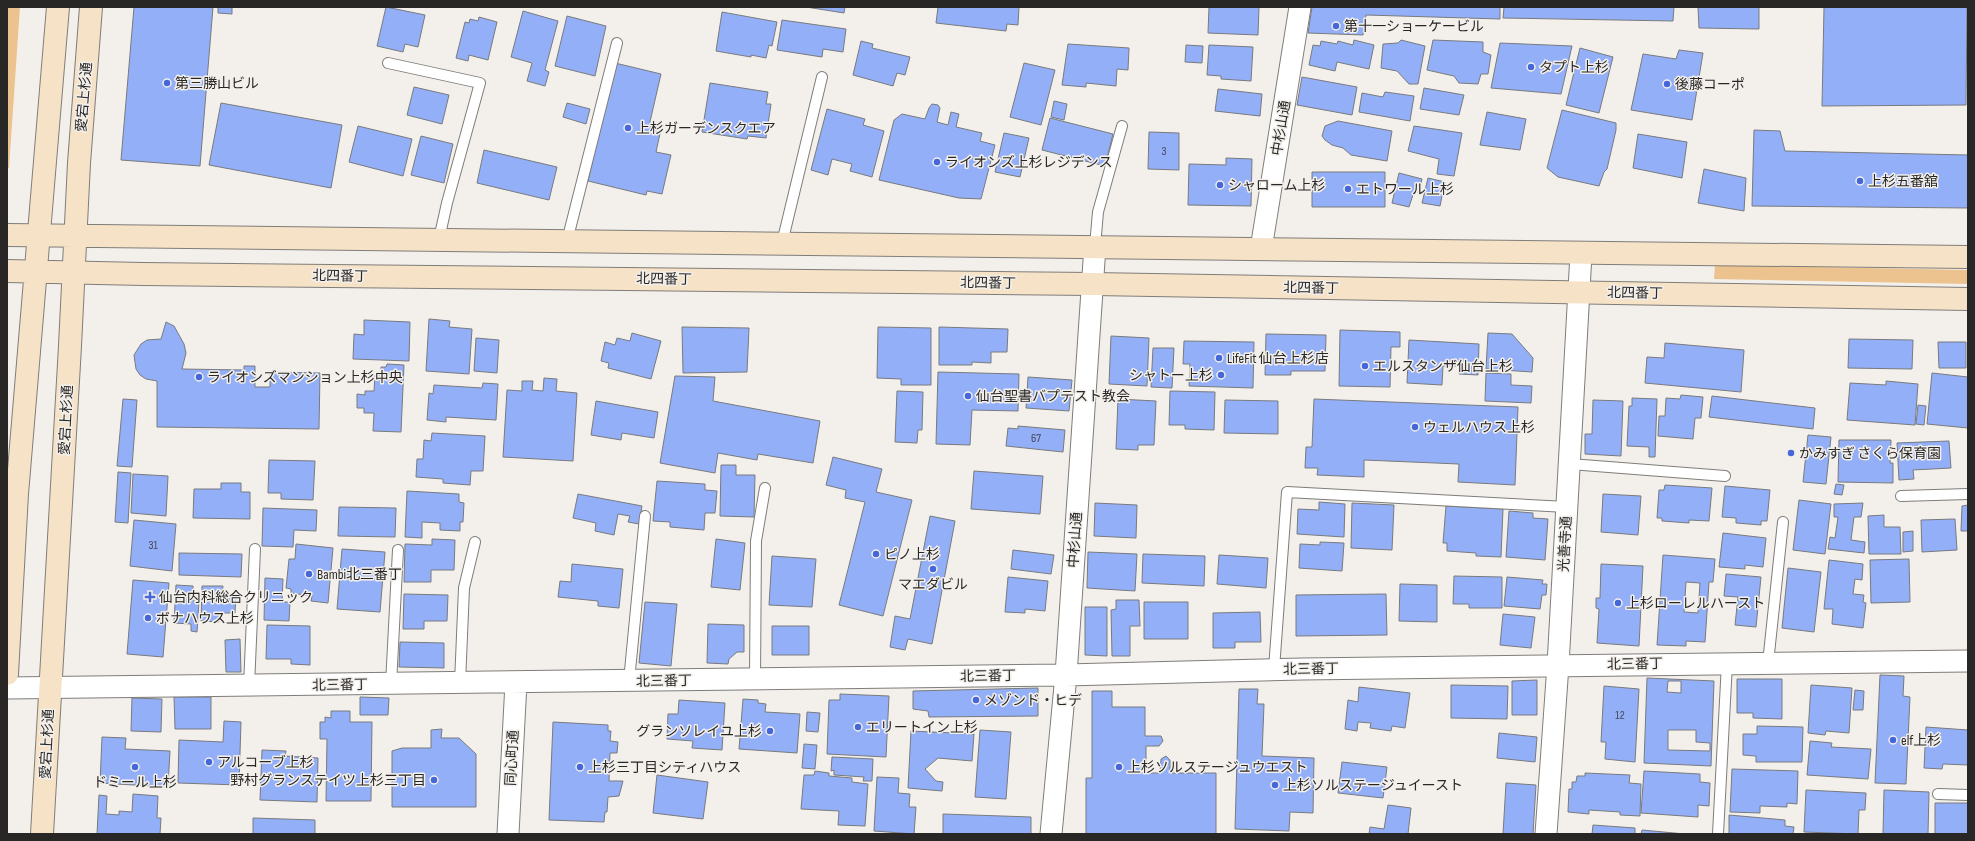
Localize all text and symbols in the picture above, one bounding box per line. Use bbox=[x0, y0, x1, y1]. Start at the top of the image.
place label: 第十一ショーケービル bbox=[1344, 18, 1484, 35]
marker: 第十一ショーケービル bbox=[1331, 21, 1341, 31]
place label: タプト上杉 bbox=[1539, 59, 1609, 76]
street label: 愛宕上杉通 bbox=[72, 61, 96, 133]
marker: タプト上杉 bbox=[1526, 62, 1536, 72]
place label: 第三勝山ビル bbox=[175, 75, 259, 92]
place label: 後藤コーポ bbox=[1675, 76, 1745, 93]
marker: 第三勝山ビル bbox=[162, 78, 172, 88]
marker: 後藤コーポ bbox=[1662, 79, 1672, 89]
street label: 中杉山通 bbox=[1268, 99, 1294, 157]
place label: 上杉ガーデンスクエア bbox=[636, 120, 776, 137]
marker: 上杉ガーデンスクエア bbox=[623, 123, 633, 133]
house number: 3 bbox=[1161, 144, 1167, 159]
place label: ライオンズ上杉レジデンス bbox=[945, 154, 1112, 171]
marker: ライオンズ上杉レジデンス bbox=[932, 157, 942, 167]
place label: 上杉五番舘 bbox=[1868, 173, 1938, 190]
marker: 上杉五番舘 bbox=[1855, 176, 1865, 186]
place label: シャローム上杉 bbox=[1228, 177, 1326, 194]
marker: シャローム上杉 bbox=[1215, 180, 1225, 190]
place label: エトワール上杉 bbox=[1356, 181, 1454, 198]
marker: エトワール上杉 bbox=[1343, 184, 1353, 194]
street label: 北四番丁 bbox=[312, 267, 368, 285]
street label: 北四番丁 bbox=[636, 270, 692, 288]
street label: 北四番丁 bbox=[960, 274, 1016, 292]
street label: 北四番丁 bbox=[1283, 279, 1339, 297]
street label: 北四番丁 bbox=[1607, 284, 1663, 302]
place label: LifeFit 仙台上杉店 bbox=[1227, 350, 1329, 367]
marker: LifeFit 仙台上杉店 bbox=[1214, 353, 1224, 363]
place label: エルスタンザ仙台上杉 bbox=[1373, 358, 1513, 375]
marker: エルスタンザ仙台上杉 bbox=[1360, 361, 1370, 371]
place label: シャトー上杉 bbox=[1129, 367, 1213, 384]
place label: ライオンズマンション上杉中央 bbox=[207, 369, 403, 386]
marker: シャトー上杉 bbox=[1216, 370, 1226, 380]
marker: ライオンズマンション上杉中央 bbox=[194, 372, 204, 382]
street label: 愛宕上杉通 bbox=[56, 385, 76, 455]
place label: 仙台聖書バプテスト教会 bbox=[976, 388, 1130, 405]
marker: 仙台聖書バプテスト教会 bbox=[963, 391, 973, 401]
place label: ウェルハウス上杉 bbox=[1423, 419, 1535, 436]
marker: ウェルハウス上杉 bbox=[1410, 422, 1420, 432]
house number: 67 bbox=[1031, 431, 1041, 446]
place label: かみすぎ さくら保育園 bbox=[1799, 445, 1941, 462]
marker: かみすぎ さくら保育園 bbox=[1786, 448, 1796, 458]
street label: 中杉山通 bbox=[1065, 511, 1085, 569]
street label: 光善寺通 bbox=[1555, 516, 1575, 572]
house number: 31 bbox=[148, 538, 158, 553]
place label: ピノ上杉 bbox=[884, 546, 940, 563]
marker: ピノ上杉 bbox=[871, 549, 881, 559]
marker: マエダビル bbox=[928, 564, 938, 574]
place label: Bambi北三番丁 bbox=[317, 566, 402, 583]
marker: Bambi北三番丁 bbox=[304, 569, 314, 579]
place label: マエダビル bbox=[898, 576, 968, 593]
place label: 仙台内科総合クリニック bbox=[159, 589, 313, 606]
marker: 仙台内科総合クリニック bbox=[144, 591, 156, 603]
place label: 上杉ローレルハースト bbox=[1626, 595, 1765, 612]
marker: 上杉ローレルハースト bbox=[1613, 598, 1623, 608]
place label: ボナハウス上杉 bbox=[156, 610, 254, 627]
marker: ボナハウス上杉 bbox=[143, 613, 153, 623]
street label: 北三番丁 bbox=[1607, 655, 1663, 673]
street label: 北三番丁 bbox=[1283, 660, 1339, 678]
street label: 北三番丁 bbox=[960, 667, 1016, 685]
street label: 北三番丁 bbox=[636, 672, 692, 690]
street label: 北三番丁 bbox=[312, 676, 368, 694]
place label: メゾンド・ヒデ bbox=[984, 692, 1082, 709]
marker: メゾンド・ヒデ bbox=[971, 695, 981, 705]
house number: 12 bbox=[1615, 708, 1625, 723]
street label: 愛宕上杉通 bbox=[37, 709, 57, 779]
place label: エリートイン上杉 bbox=[866, 719, 978, 736]
marker: エリートイン上杉 bbox=[853, 722, 863, 732]
place label: グランソレイユ上杉 bbox=[636, 723, 762, 740]
marker: グランソレイユ上杉 bbox=[765, 726, 775, 736]
street label: 同心町通 bbox=[502, 730, 522, 786]
place label: elf上杉 bbox=[1901, 732, 1941, 749]
marker: elf上杉 bbox=[1888, 735, 1898, 745]
place label: アルコーブ上杉 bbox=[217, 754, 314, 771]
marker: アルコーブ上杉 bbox=[204, 757, 214, 767]
place label: 上杉三丁目シティハウス bbox=[588, 759, 741, 776]
place label: 上杉ソルステージュウエスト bbox=[1127, 759, 1308, 776]
marker: ドミール上杉 bbox=[130, 762, 140, 772]
marker: 上杉三丁目シティハウス bbox=[575, 762, 585, 772]
marker: 上杉ソルステージュウエスト bbox=[1114, 762, 1124, 772]
place label: 野村グランステイツ上杉三丁目 bbox=[230, 772, 426, 789]
place label: ドミール上杉 bbox=[93, 774, 177, 791]
marker: 野村グランステイツ上杉三丁目 bbox=[429, 775, 439, 785]
place label: 上杉ソルステージュイースト bbox=[1283, 777, 1463, 794]
marker: 上杉ソルステージュイースト bbox=[1270, 780, 1280, 790]

